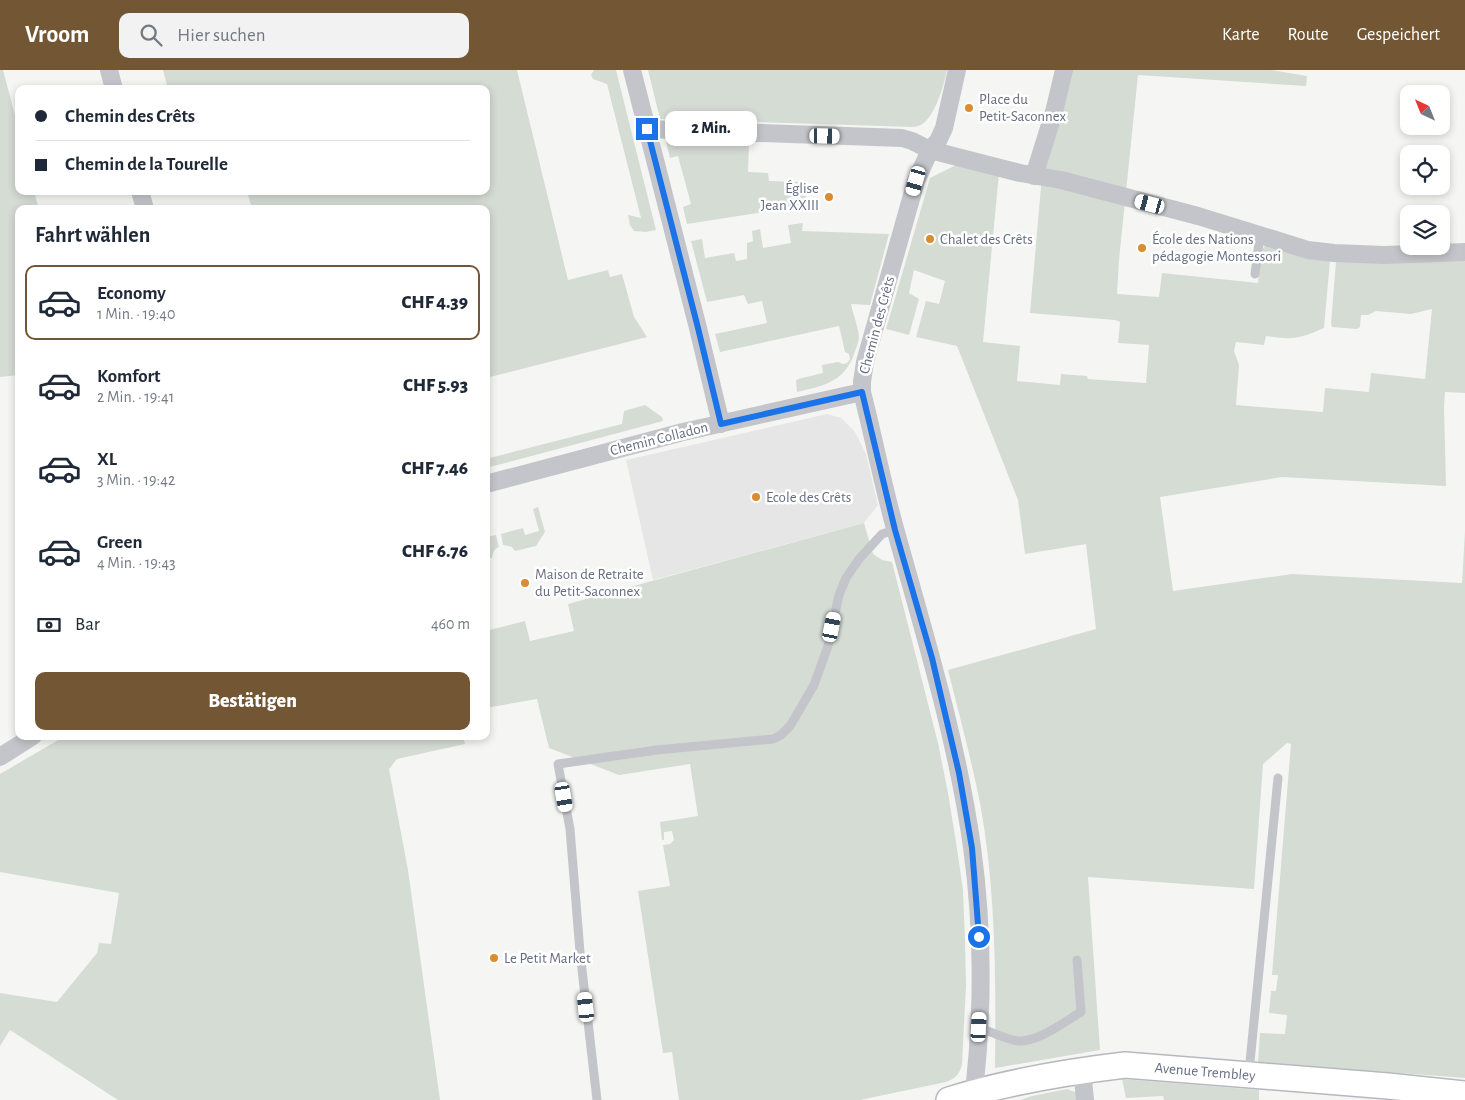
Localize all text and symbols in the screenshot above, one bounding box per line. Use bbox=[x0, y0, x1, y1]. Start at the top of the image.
search box bbox=[119, 13, 469, 58]
icon: search bbox=[137, 21, 165, 49]
text: Vroom bbox=[25, 23, 89, 47]
text: Hier suchen bbox=[177, 26, 265, 45]
text: Karte bbox=[1222, 26, 1259, 44]
text: Route bbox=[1287, 26, 1329, 44]
text: Gespeichert bbox=[1357, 26, 1440, 44]
north arrow bbox=[1400, 85, 1450, 135]
map controls bbox=[1400, 85, 1450, 255]
place label: Place du Petit-Saconnex bbox=[979, 92, 1067, 124]
marker: Place du Petit-Saconnex bbox=[963, 102, 975, 114]
text: Chemin des Crêts bbox=[65, 107, 195, 126]
callout: 2 Min. bbox=[664, 112, 757, 146]
route end bbox=[636, 118, 658, 140]
text: 2 Min. bbox=[691, 120, 731, 136]
car bbox=[809, 128, 840, 144]
button: locate bbox=[1400, 145, 1450, 195]
text: Chemin de la Tourelle bbox=[65, 155, 228, 174]
car bbox=[904, 165, 927, 197]
place label: Église Jean XXIII bbox=[761, 179, 819, 213]
marker: Église Jean XXIII bbox=[823, 191, 835, 203]
car bbox=[1133, 193, 1166, 215]
button: layers bbox=[1400, 205, 1450, 255]
text: Fahrt wählen bbox=[35, 224, 150, 246]
place label: École des Nations pédagogie Montessori bbox=[1152, 230, 1281, 264]
place label: Chalet des Crêts bbox=[940, 232, 1033, 247]
marker: Chalet des Crêts bbox=[924, 233, 936, 245]
marker: École des Nations pédagogie Montessori bbox=[1136, 242, 1148, 254]
street label: Chemin des Crêts bbox=[857, 274, 897, 376]
icon: car bbox=[37, 280, 82, 325]
text: Economy bbox=[97, 284, 166, 303]
text: CHF 4.39 bbox=[401, 293, 468, 312]
text: 1 Min. · 19:40 bbox=[97, 306, 175, 322]
icon: car bbox=[37, 363, 82, 408]
text: Komfort bbox=[97, 367, 161, 386]
text: CHF 5.93 bbox=[403, 376, 468, 395]
text: 2 Min. · 19:41 bbox=[97, 389, 174, 405]
street label: Chemin Colladon bbox=[609, 420, 709, 458]
icon: car bbox=[37, 446, 82, 491]
text: XL bbox=[97, 450, 117, 469]
text: CHF 7.46 bbox=[401, 459, 468, 478]
text: 3 Min. · 19:42 bbox=[97, 472, 175, 488]
place label: Ecole des Crêts bbox=[766, 490, 851, 505]
marker: Ecole des Crêts bbox=[750, 491, 762, 503]
icon: car bbox=[37, 529, 82, 574]
text: Green bbox=[97, 533, 143, 552]
text: CHF 6.76 bbox=[402, 542, 468, 561]
text: 4 Min. · 19:43 bbox=[97, 555, 176, 571]
place label: Maison de Retraite du Petit-Saconnex bbox=[535, 567, 644, 599]
marker: Maison de Retraite du Petit-Saconnex bbox=[519, 577, 531, 589]
icon: cash bbox=[35, 611, 63, 639]
car bbox=[821, 611, 842, 643]
text: Bar bbox=[75, 615, 100, 634]
text: 460 m bbox=[431, 616, 470, 632]
button: Bestätigen bbox=[35, 672, 470, 730]
car bbox=[554, 781, 573, 813]
route start bbox=[968, 926, 990, 948]
place label: Le Petit Market bbox=[504, 951, 591, 966]
marker: Le Petit Market bbox=[488, 952, 500, 964]
car bbox=[576, 991, 595, 1023]
car bbox=[970, 1012, 987, 1042]
street label: Avenue Trembley bbox=[1154, 1060, 1257, 1083]

